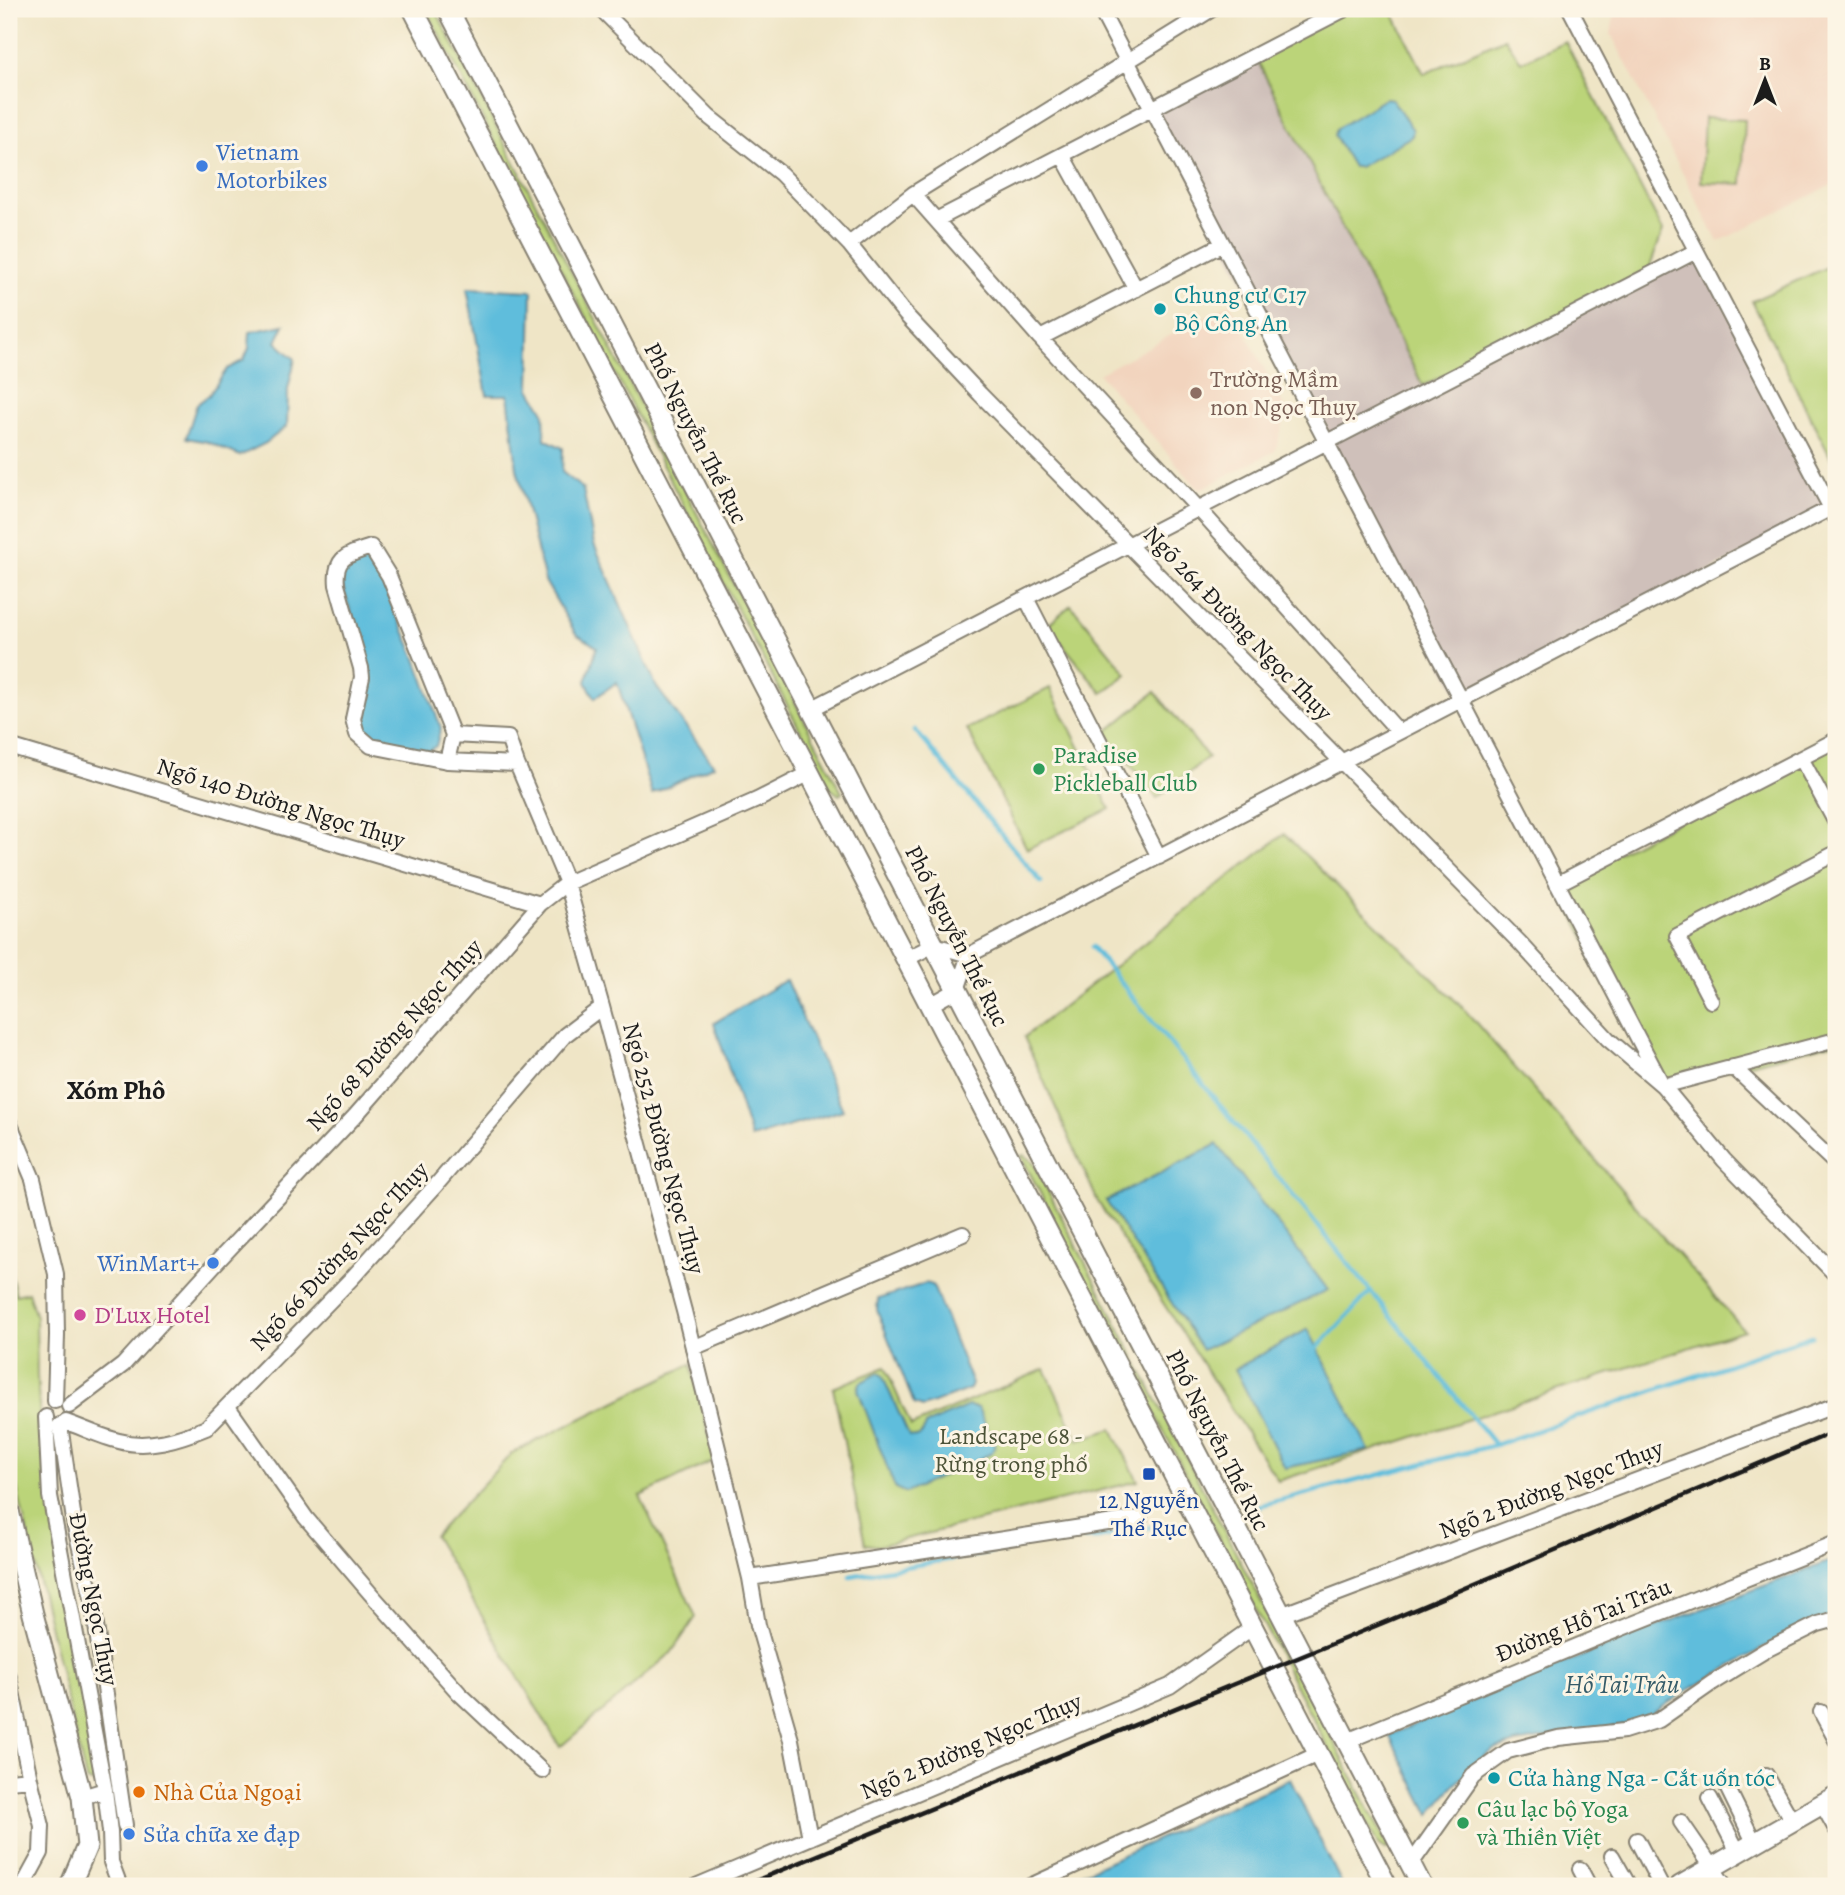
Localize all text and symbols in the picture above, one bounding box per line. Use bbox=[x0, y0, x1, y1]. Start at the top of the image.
north arrow bbox=[1730, 46, 1800, 116]
text: B bbox=[1759, 51, 1771, 77]
place label: Vietnam Motorbikes bbox=[215, 136, 328, 196]
marker: Vietnam Motorbikes bbox=[194, 158, 210, 174]
place label: Chung cư C17 Bộ Công An bbox=[1174, 279, 1307, 339]
marker: Chung cư C17 Bộ Công An bbox=[1152, 301, 1168, 317]
street label: Phố Nguyễn Thế Rục bbox=[636, 337, 756, 529]
place label: Trường Mầm non Ngọc Thuỵ bbox=[1210, 363, 1356, 423]
marker: Trường Mầm non Ngọc Thuỵ bbox=[1188, 385, 1204, 401]
street label: Ngõ 264 Đường Ngọc Thụy bbox=[1136, 519, 1340, 728]
place label: Paradise Pickleball Club bbox=[1053, 739, 1197, 799]
street label: Ngõ 140 Đường Ngọc Thụy bbox=[153, 750, 409, 856]
marker: Paradise Pickleball Club bbox=[1031, 761, 1047, 777]
street label: Phố Nguyễn Thế Rục bbox=[897, 840, 1017, 1032]
street label: Ngõ 68 Đường Ngọc Thụy bbox=[299, 932, 489, 1138]
street label: Ngõ 252 Đường Ngọc Thụy bbox=[615, 1019, 713, 1278]
district label: Xóm Phô bbox=[67, 1073, 165, 1108]
street label: Ngõ 66 Đường Ngọc Thụy bbox=[243, 1154, 436, 1358]
place label: WinMart+ bbox=[96, 1247, 199, 1279]
marker: WinMart+ bbox=[205, 1255, 221, 1271]
place label: D'Lux Hotel bbox=[94, 1299, 210, 1331]
marker: D'Lux Hotel bbox=[72, 1307, 88, 1323]
street label: Phố Nguyễn Thế Rục bbox=[1158, 1344, 1278, 1536]
park label: Landscape 68 - Rừng trong phố bbox=[934, 1420, 1088, 1480]
street label: Ngõ 2 Đường Ngọc Thụy bbox=[1434, 1431, 1668, 1546]
marker: 12 Nguyễn Thế Rục bbox=[1141, 1466, 1157, 1482]
place label: 12 Nguyễn Thế Rục bbox=[1099, 1484, 1199, 1544]
street label: Đường Ngọc Thụy bbox=[62, 1510, 127, 1689]
street label: Đường Hồ Tai Trâu bbox=[1490, 1570, 1676, 1670]
water label: Hồ Tai Trâu bbox=[1565, 1667, 1680, 1702]
street label: Ngõ 2 Đường Ngọc Thụy bbox=[855, 1685, 1087, 1807]
place label: Cửa hàng Nga - Cắt uốn tóc bbox=[1508, 1762, 1775, 1794]
marker: Cửa hàng Nga - Cắt uốn tóc bbox=[1486, 1770, 1502, 1786]
place label: Nhà Của Ngoại bbox=[153, 1776, 302, 1808]
marker: Nhà Của Ngoại bbox=[131, 1784, 147, 1800]
place label: Câu lạc bộ Yoga và Thiền Việt bbox=[1476, 1793, 1629, 1853]
marker: Câu lạc bộ Yoga và Thiền Việt bbox=[1455, 1815, 1471, 1831]
place label: Sửa chữa xe đạp bbox=[143, 1818, 300, 1850]
marker: Sửa chữa xe đạp bbox=[121, 1826, 137, 1842]

